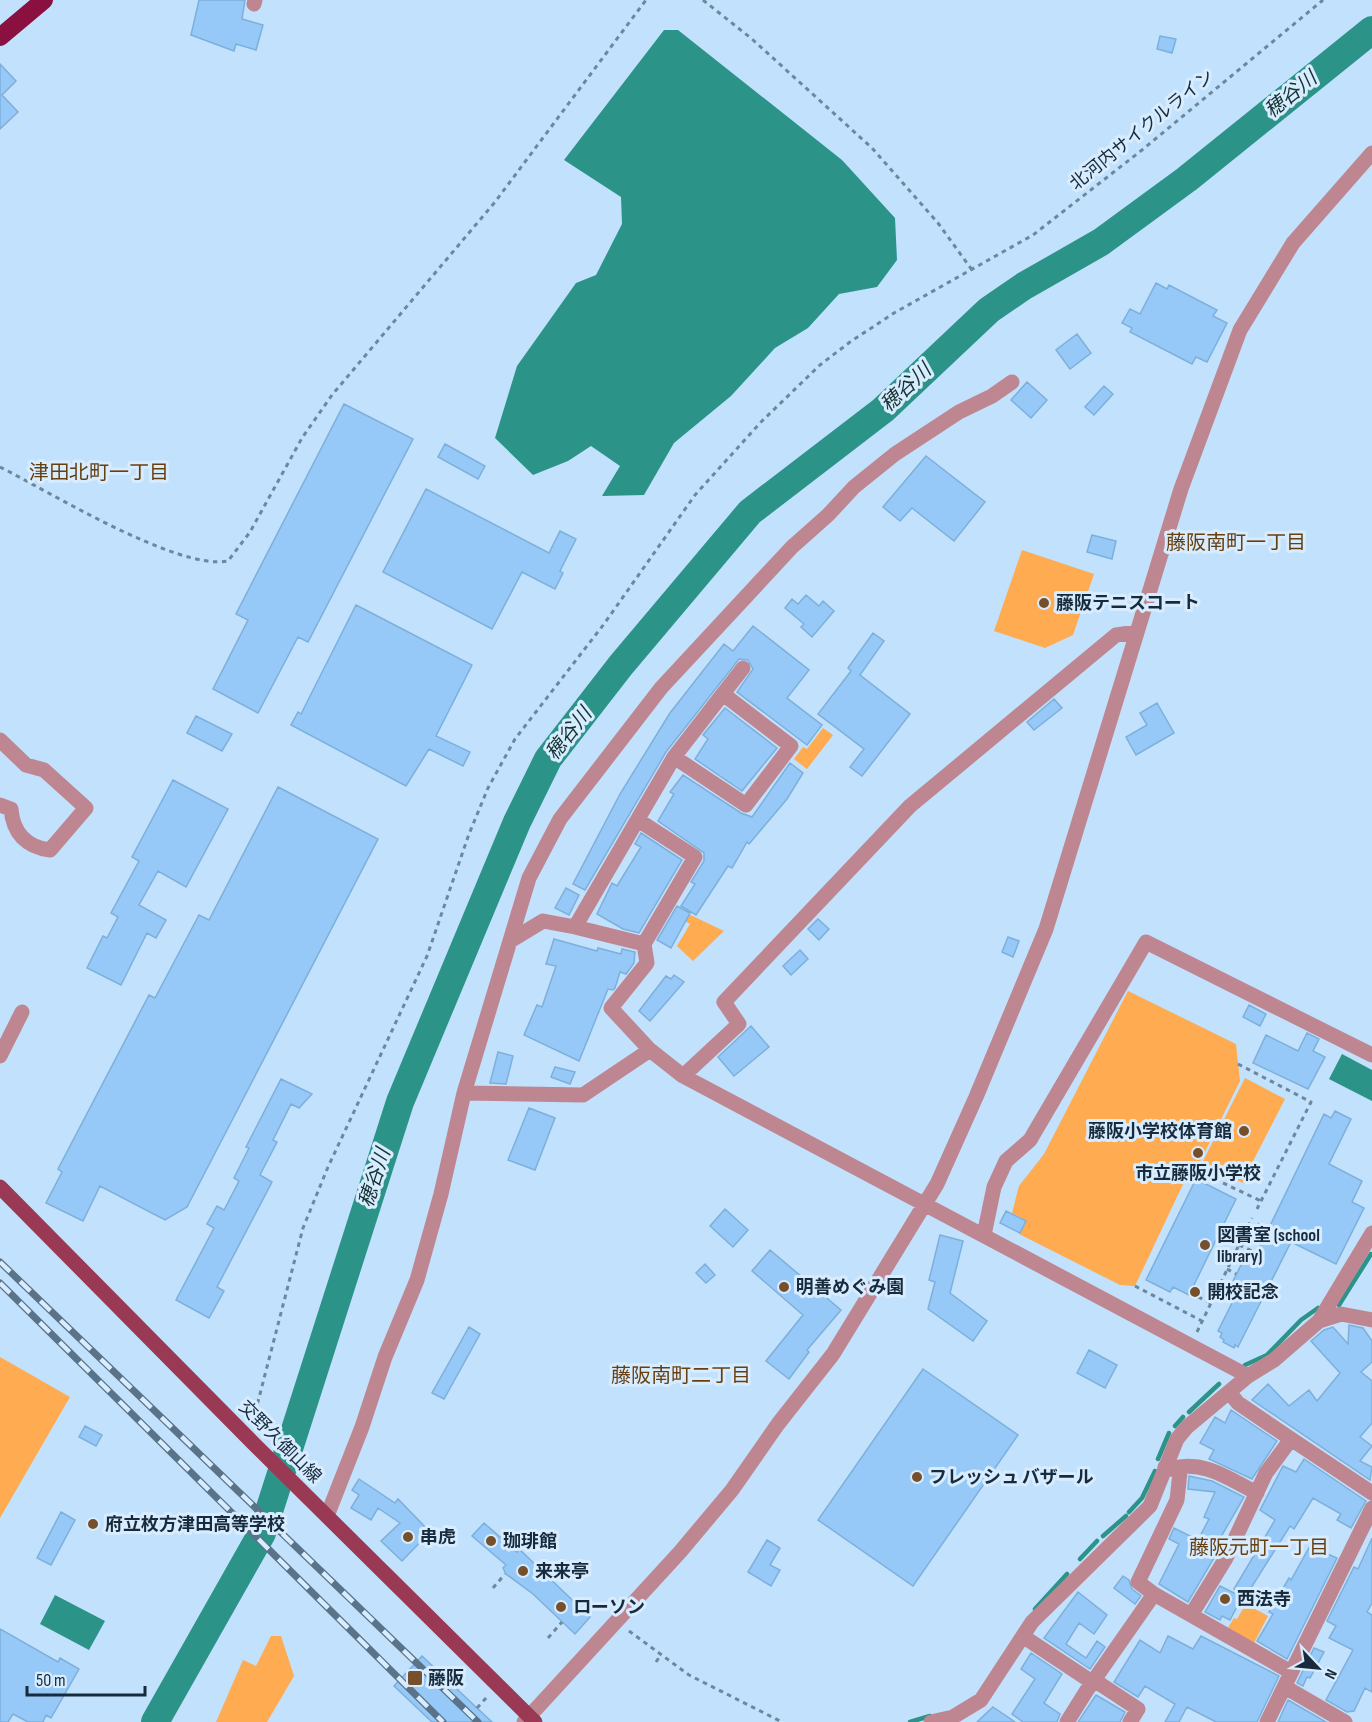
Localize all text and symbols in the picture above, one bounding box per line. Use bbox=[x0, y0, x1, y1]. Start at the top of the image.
street label: 北河内サイクルライン bbox=[1066, 65, 1218, 195]
water label: 穂谷川 bbox=[1260, 66, 1323, 123]
water label: 穂谷川 bbox=[876, 357, 938, 417]
district label: 津田北町一丁目 bbox=[29, 461, 169, 485]
district label: 藤阪南町一丁目 bbox=[1166, 531, 1306, 555]
place label: 藤阪テニスコート bbox=[1056, 593, 1200, 614]
marker: 藤阪テニスコート bbox=[1037, 596, 1051, 610]
water label: 穂谷川 bbox=[541, 701, 598, 765]
place label: 藤阪小学校体育館 bbox=[1088, 1121, 1232, 1142]
marker: 藤阪小学校体育館 bbox=[1237, 1124, 1251, 1138]
water label: 穂谷川 bbox=[354, 1144, 396, 1210]
marker: 市立藤阪小学校 bbox=[1191, 1146, 1205, 1160]
place label: 市立藤阪小学校 bbox=[1135, 1163, 1261, 1184]
place label: 図書室 (school library) bbox=[1217, 1225, 1320, 1267]
marker: 図書室 (school library) bbox=[1198, 1238, 1212, 1252]
place label: 明善めぐみ園 bbox=[796, 1277, 905, 1298]
marker: 明善めぐみ園 bbox=[777, 1280, 791, 1294]
place label: 開校記念 bbox=[1207, 1282, 1279, 1303]
marker: 開校記念 bbox=[1188, 1285, 1202, 1299]
district label: 藤阪南町二丁目 bbox=[611, 1364, 751, 1388]
street label: 交野久御山線 bbox=[234, 1396, 326, 1488]
place label: フレッシュ バザール bbox=[929, 1467, 1094, 1488]
marker: フレッシュ バザール bbox=[910, 1470, 924, 1484]
place label: 府立枚方津田高等学校 bbox=[105, 1514, 285, 1535]
marker: 府立枚方津田高等学校 bbox=[86, 1517, 100, 1531]
place label: 串虎 bbox=[420, 1527, 456, 1548]
marker: 串虎 bbox=[401, 1530, 415, 1544]
place label: 珈琲館 bbox=[503, 1531, 557, 1552]
marker: 珈琲館 bbox=[484, 1534, 498, 1548]
district label: 藤阪元町一丁目 bbox=[1189, 1536, 1329, 1560]
place label: 来来亭 bbox=[535, 1561, 589, 1582]
marker: 来来亭 bbox=[516, 1564, 530, 1578]
place label: 西法寺 bbox=[1237, 1589, 1291, 1610]
marker: 西法寺 bbox=[1218, 1592, 1232, 1606]
place label: ローソン bbox=[573, 1597, 645, 1618]
marker: ローソン bbox=[554, 1600, 568, 1614]
north arrow bbox=[1288, 1638, 1348, 1698]
scale bar bbox=[27, 1659, 146, 1697]
text: N bbox=[1320, 1666, 1341, 1682]
place label: 藤阪 bbox=[428, 1668, 464, 1689]
marker: 藤阪 bbox=[406, 1669, 424, 1687]
text: 50 m bbox=[36, 1670, 66, 1691]

